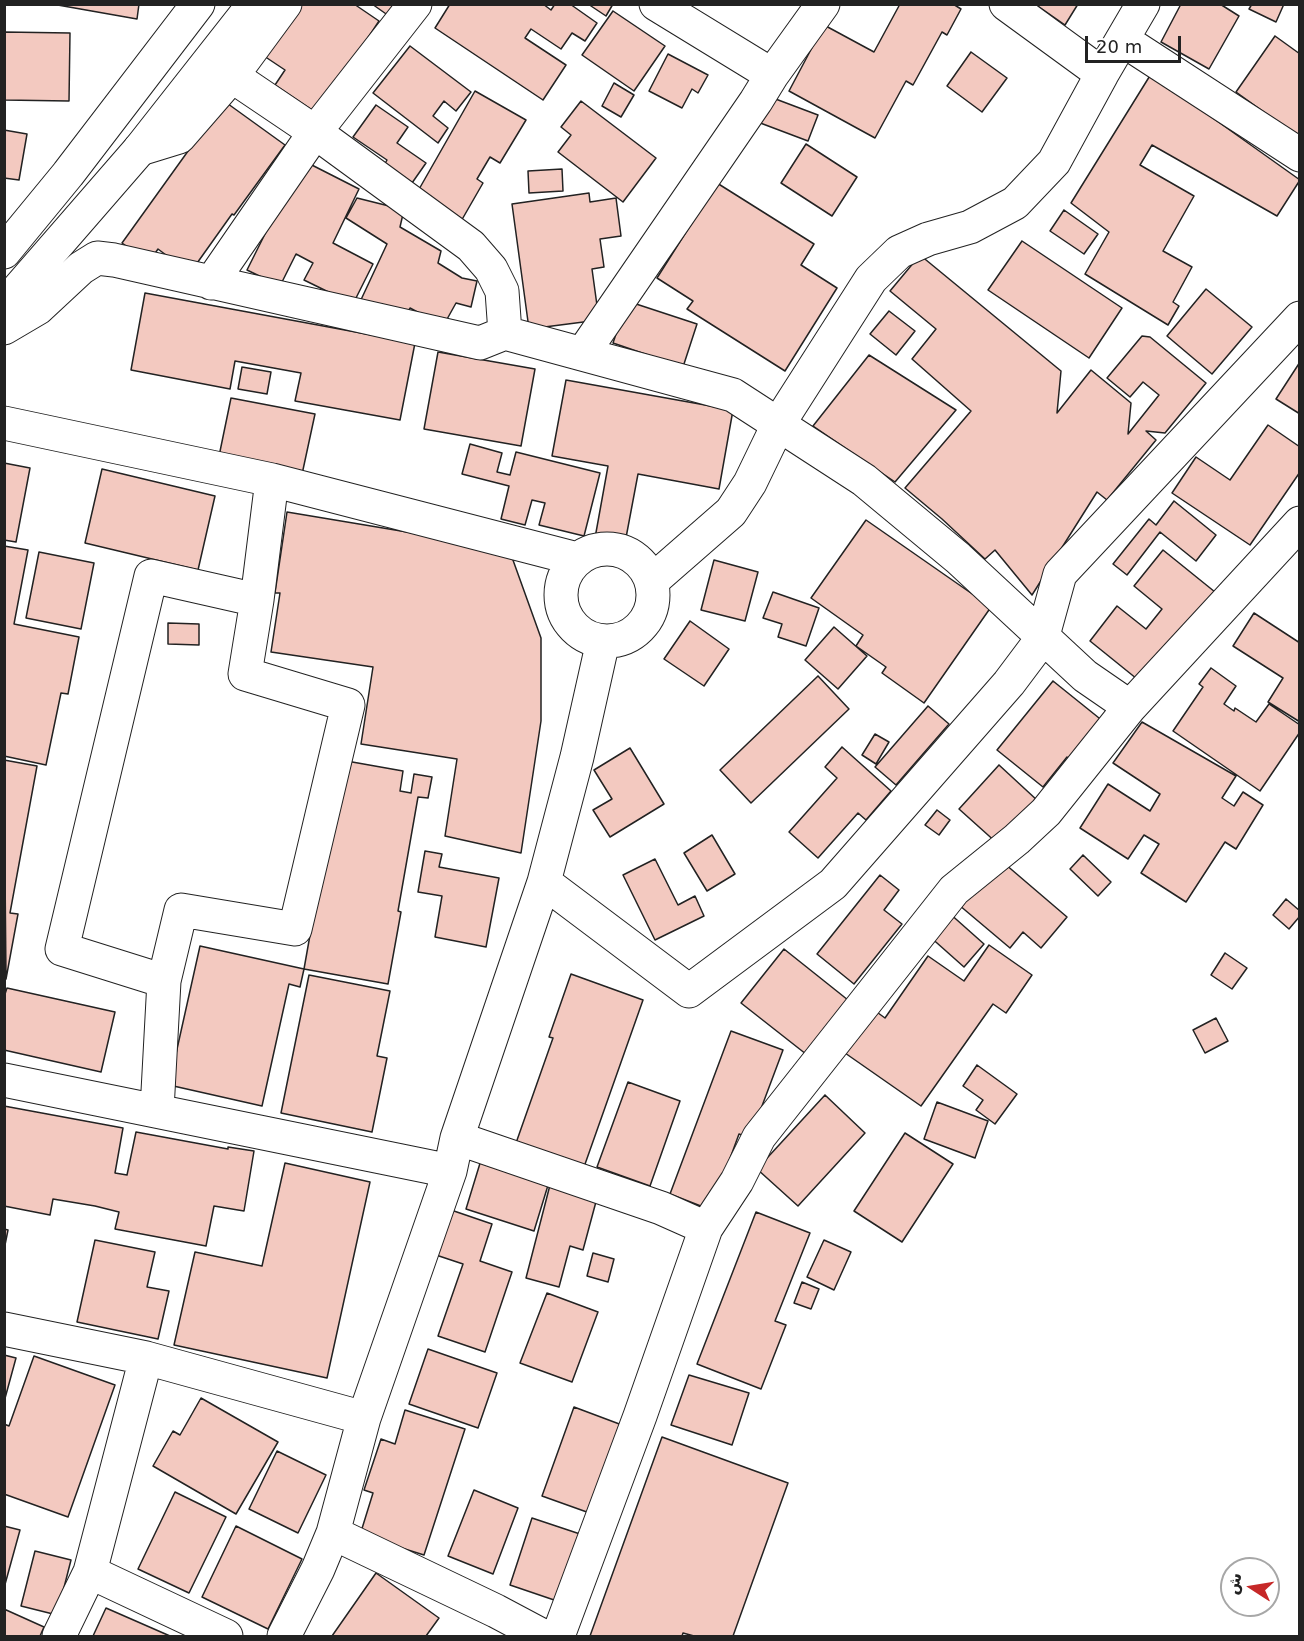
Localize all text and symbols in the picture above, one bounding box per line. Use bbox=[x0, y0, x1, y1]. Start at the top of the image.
scale bar bbox=[1088, 24, 1184, 62]
text: 20 m bbox=[1096, 36, 1142, 57]
north arrow bbox=[1220, 1557, 1280, 1617]
text: ش bbox=[1222, 1571, 1245, 1596]

